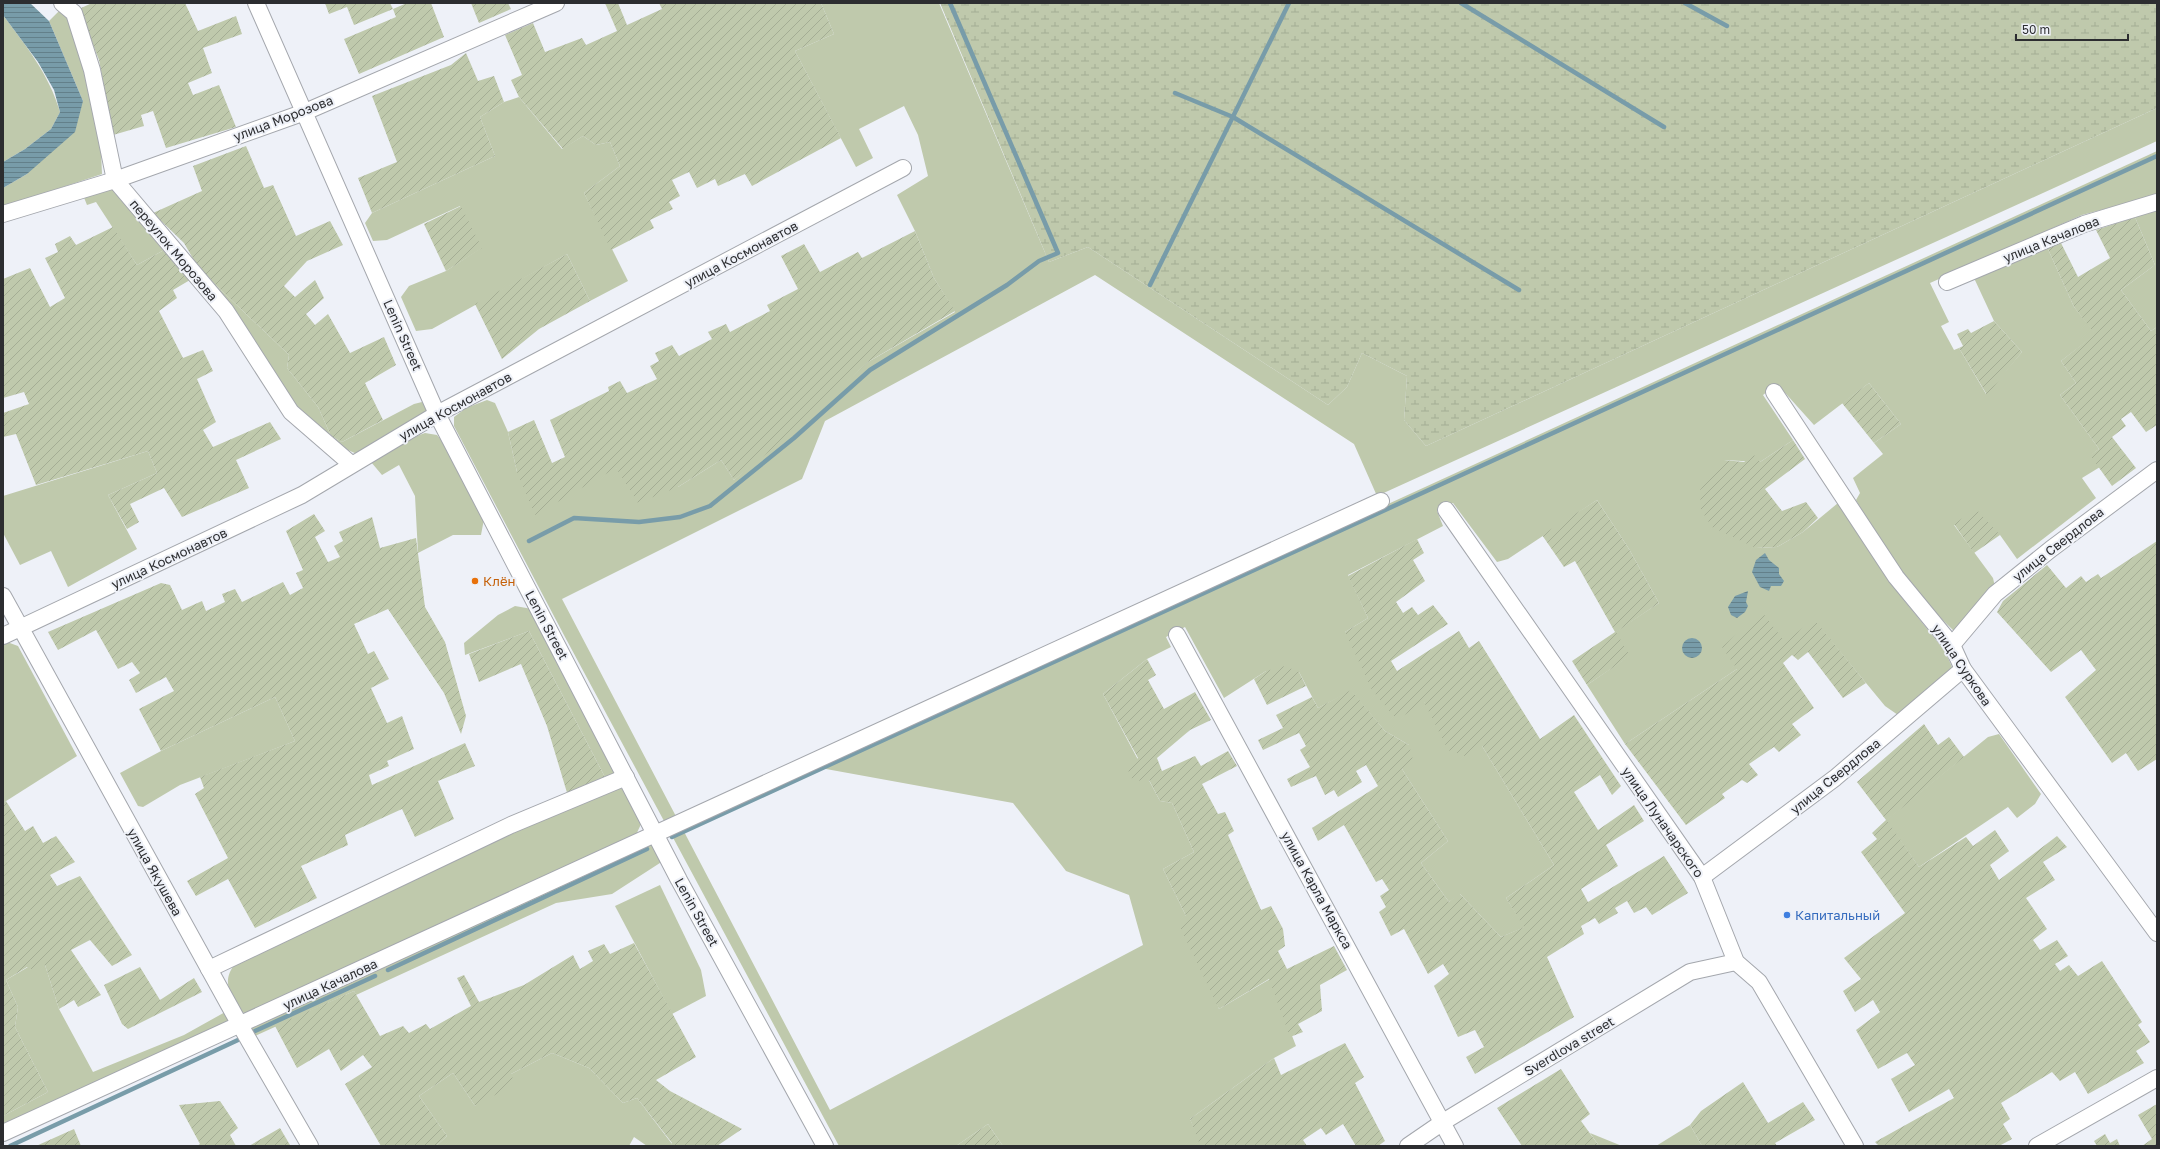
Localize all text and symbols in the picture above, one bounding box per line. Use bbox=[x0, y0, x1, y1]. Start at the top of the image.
scale bar bbox=[2016, 16, 2128, 42]
text: 50 m bbox=[2022, 22, 2050, 37]
street label: улица Морозова bbox=[231, 92, 335, 144]
street label: переулок Морозова bbox=[127, 196, 221, 304]
street label: улица Качалова bbox=[2001, 212, 2101, 266]
street label: улица Космонавтов bbox=[682, 217, 800, 291]
street label: Lenin Street bbox=[380, 297, 426, 373]
street label: улица Космонавтов bbox=[396, 368, 514, 444]
street label: улица Свердлова bbox=[2009, 503, 2107, 585]
street label: улица Космонавтов bbox=[108, 524, 230, 592]
place label: Клён bbox=[483, 573, 515, 589]
marker: Клён bbox=[470, 576, 480, 586]
street label: Lenin Street bbox=[522, 588, 572, 662]
street label: улица Суркова bbox=[1929, 621, 1995, 709]
street label: улица Свердлова bbox=[1787, 735, 1883, 817]
street label: улица Луначарского bbox=[1619, 764, 1707, 881]
street label: улица Якушева bbox=[124, 825, 186, 919]
street label: улица Карла Маркса bbox=[1278, 828, 1356, 952]
street label: Lenin Street bbox=[672, 875, 722, 949]
place label: Капитальный bbox=[1795, 907, 1880, 923]
marker: Капитальный bbox=[1782, 910, 1792, 920]
street label: улица Качалова bbox=[280, 955, 380, 1013]
street label: Sverdlova street bbox=[1521, 1013, 1617, 1079]

